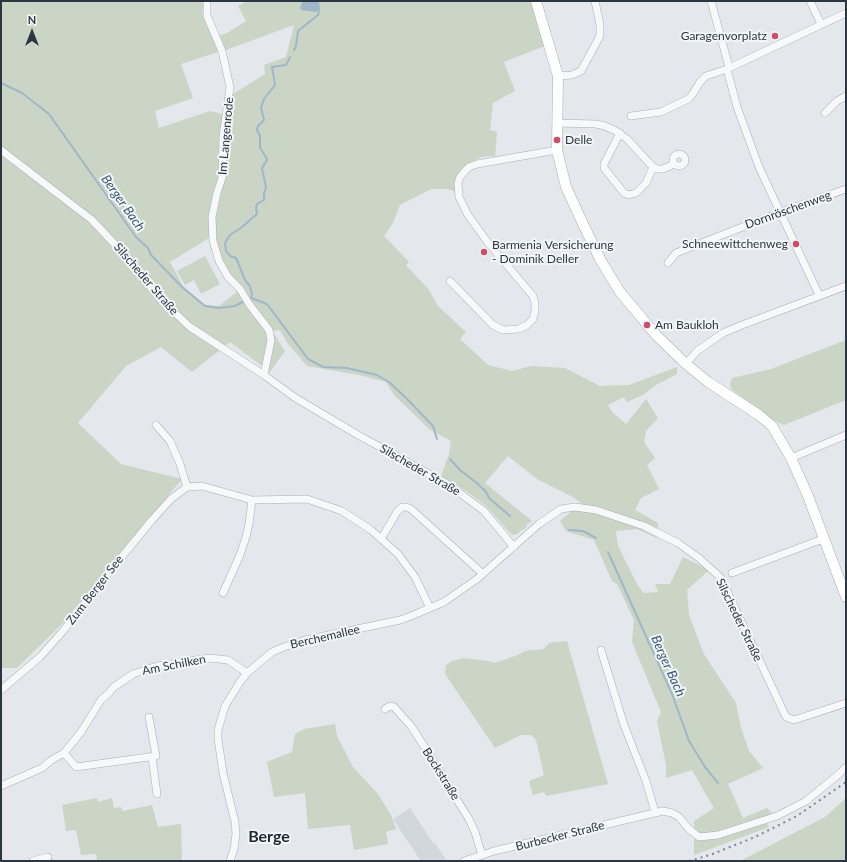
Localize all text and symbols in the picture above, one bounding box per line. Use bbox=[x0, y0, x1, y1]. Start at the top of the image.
north arrow bbox=[12, 12, 52, 52]
text: N bbox=[28, 13, 36, 26]
place label: Garagenvorplatz bbox=[681, 29, 767, 43]
marker: Garagenvorplatz bbox=[770, 31, 780, 41]
street label: Im Langenrode bbox=[215, 96, 237, 176]
place label: Delle bbox=[565, 133, 592, 147]
marker: Delle bbox=[552, 135, 562, 145]
water label: Berger Bach bbox=[98, 172, 148, 234]
street label: Dornröschenweg bbox=[743, 188, 833, 232]
place label: Schneewittchenweg bbox=[682, 237, 788, 251]
place label: Barmenia Versicherung - Dominik Deller bbox=[492, 238, 614, 266]
marker: Schneewittchenweg bbox=[791, 239, 801, 249]
street label: Silscheder Straße bbox=[111, 240, 181, 318]
marker: Barmenia Versicherung - Dominik Deller bbox=[479, 247, 489, 257]
place label: Am Baukloh bbox=[655, 318, 719, 332]
marker: Am Baukloh bbox=[642, 320, 652, 330]
street label: Silscheder Straße bbox=[377, 441, 463, 499]
street label: Zum Berger See bbox=[64, 553, 126, 627]
street label: Silscheder Straße bbox=[713, 576, 765, 664]
street label: Berchemallee bbox=[289, 622, 361, 652]
water label: Berger Bach bbox=[648, 633, 688, 699]
street label: Am Schilken bbox=[141, 652, 207, 678]
street label: Bockstraße bbox=[419, 745, 463, 803]
street label: Burbecker Straße bbox=[514, 818, 606, 854]
district label: Berge bbox=[248, 827, 290, 847]

